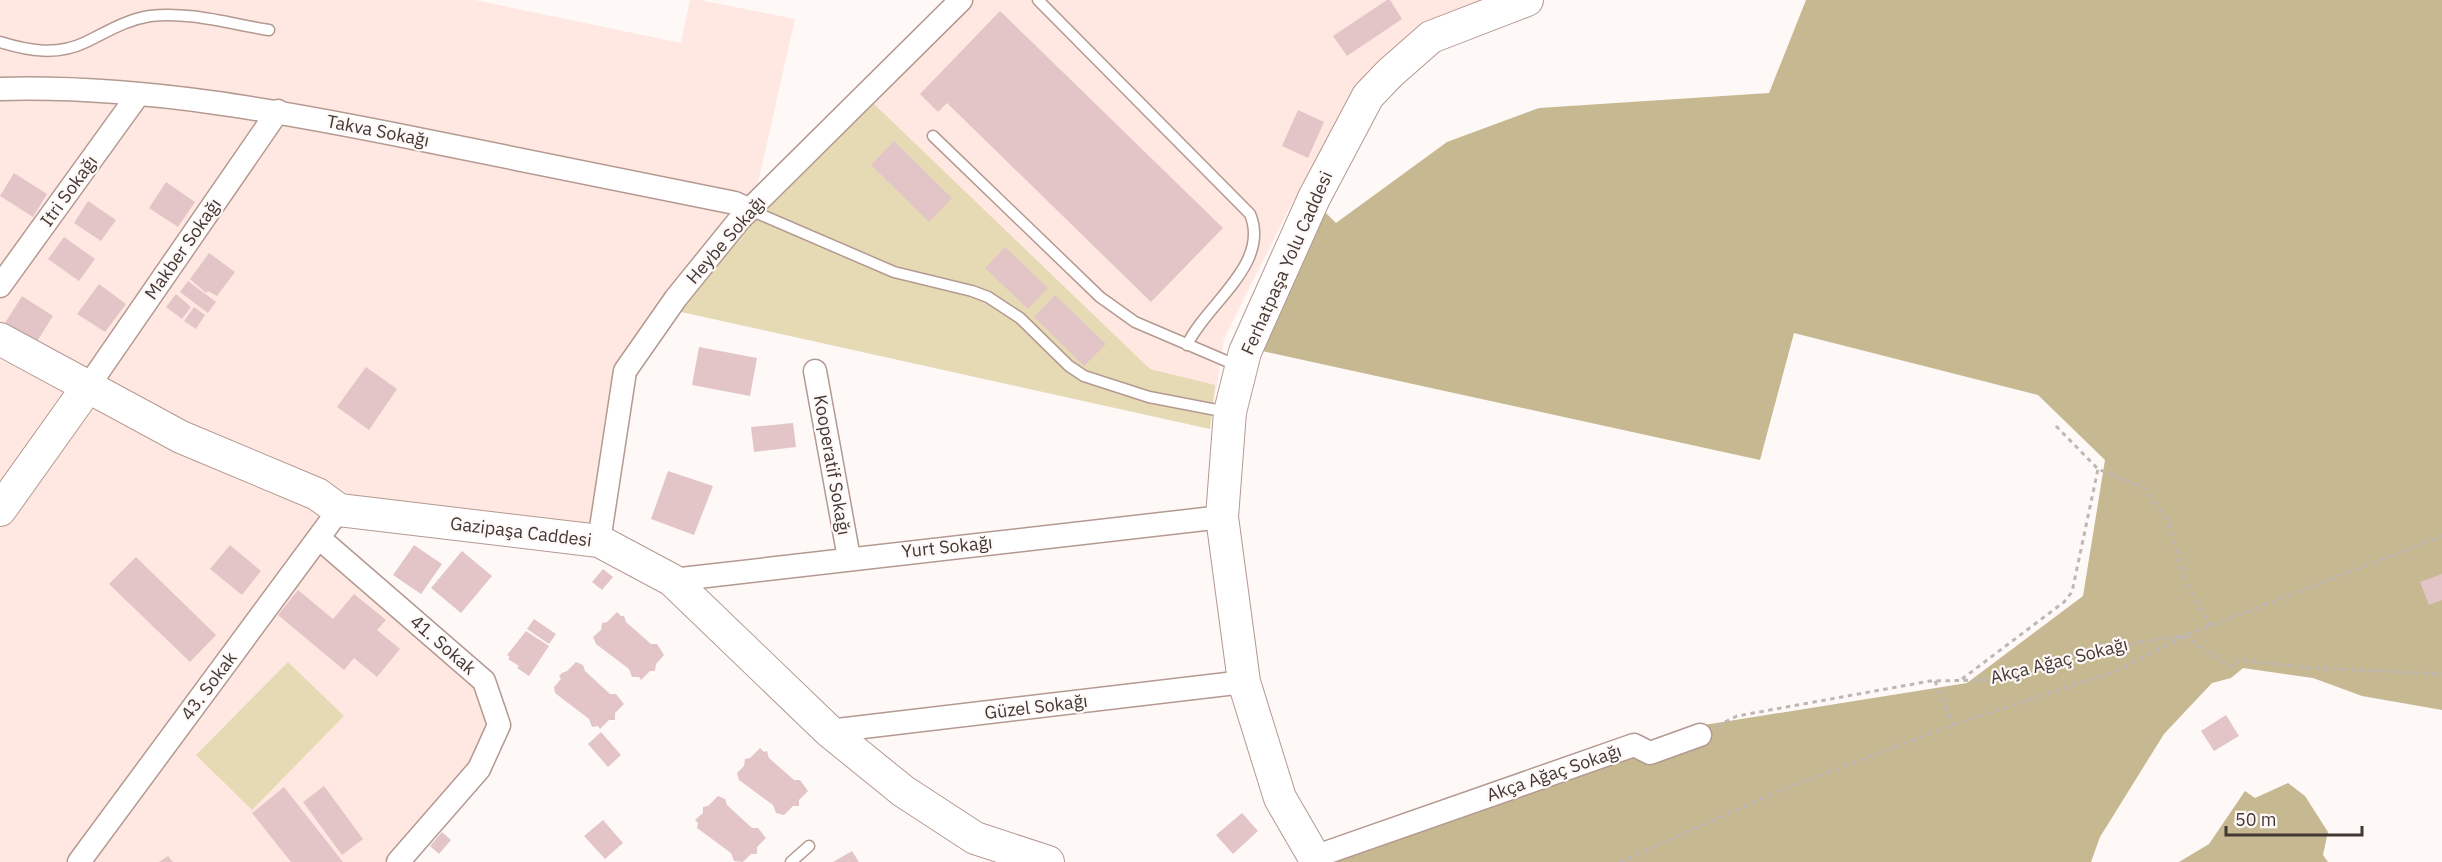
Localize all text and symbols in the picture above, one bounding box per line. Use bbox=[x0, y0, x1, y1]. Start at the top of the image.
street label: Takva Sokağı bbox=[325, 109, 431, 152]
street label: Itri Sokağı bbox=[35, 151, 102, 231]
street label: Ferhatpaşa Yolu Caddesi bbox=[1236, 167, 1338, 358]
street label: Heybe Sokağı bbox=[681, 191, 770, 289]
street label: Makber Sokağı bbox=[139, 194, 226, 304]
street label: Kooperatif Sokağı bbox=[809, 393, 856, 537]
street label: Gazipaşa Caddesi bbox=[449, 511, 593, 552]
street label: Yurt Sokağı bbox=[900, 530, 994, 563]
street label: 41. Sokak bbox=[406, 610, 481, 680]
street label: Akça Ağaç Sokağı bbox=[1988, 632, 2130, 689]
street label: 43. Sokak bbox=[175, 647, 242, 724]
street label: Güzel Sokağı bbox=[983, 689, 1089, 724]
street label: Akça Ağaç Sokağı bbox=[1483, 739, 1624, 806]
scale bar bbox=[2226, 799, 2362, 837]
text: 50 m bbox=[2235, 808, 2277, 831]

